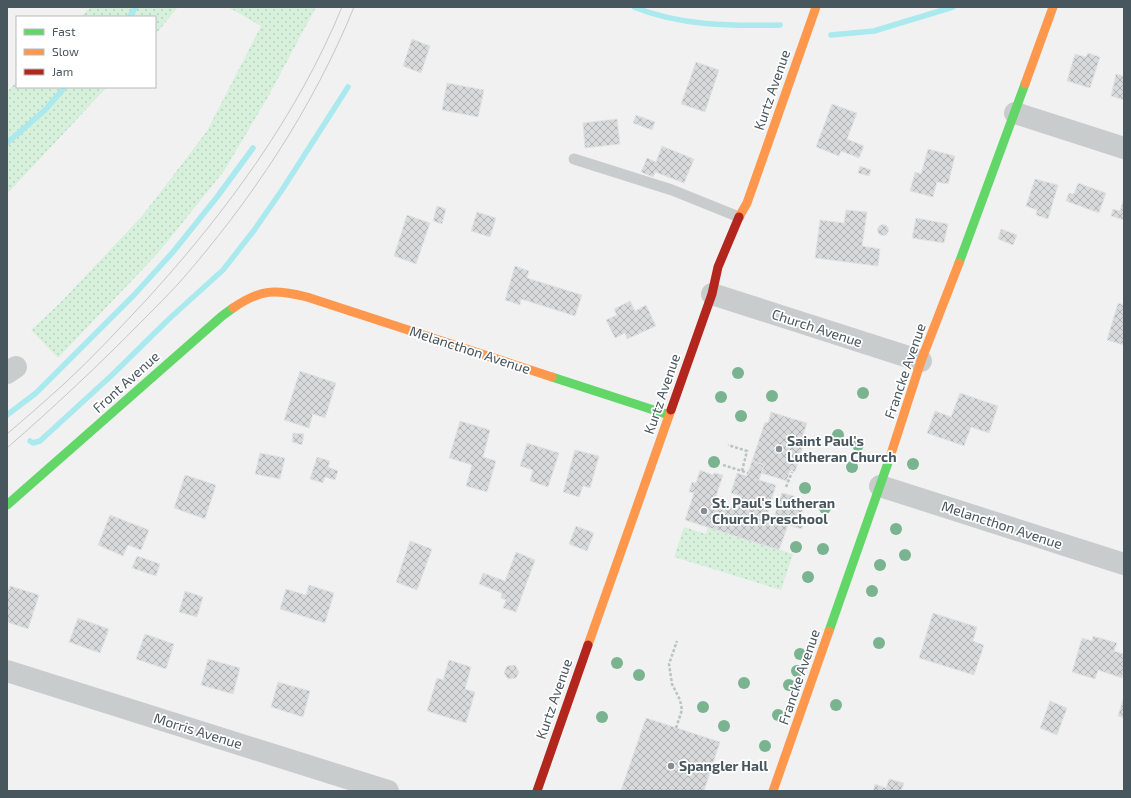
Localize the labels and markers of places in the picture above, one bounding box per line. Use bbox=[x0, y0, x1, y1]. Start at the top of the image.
place label: Saint Paul's Lutheran Church bbox=[787, 432, 897, 465]
marker: Saint Paul's Lutheran Church bbox=[774, 444, 784, 454]
place label: St. Paul's Lutheran Church Preschool bbox=[712, 494, 835, 527]
marker: St. Paul's Lutheran Church Preschool bbox=[699, 506, 709, 516]
place label: Spangler Hall bbox=[679, 757, 769, 774]
marker: Spangler Hall bbox=[666, 761, 676, 771]

